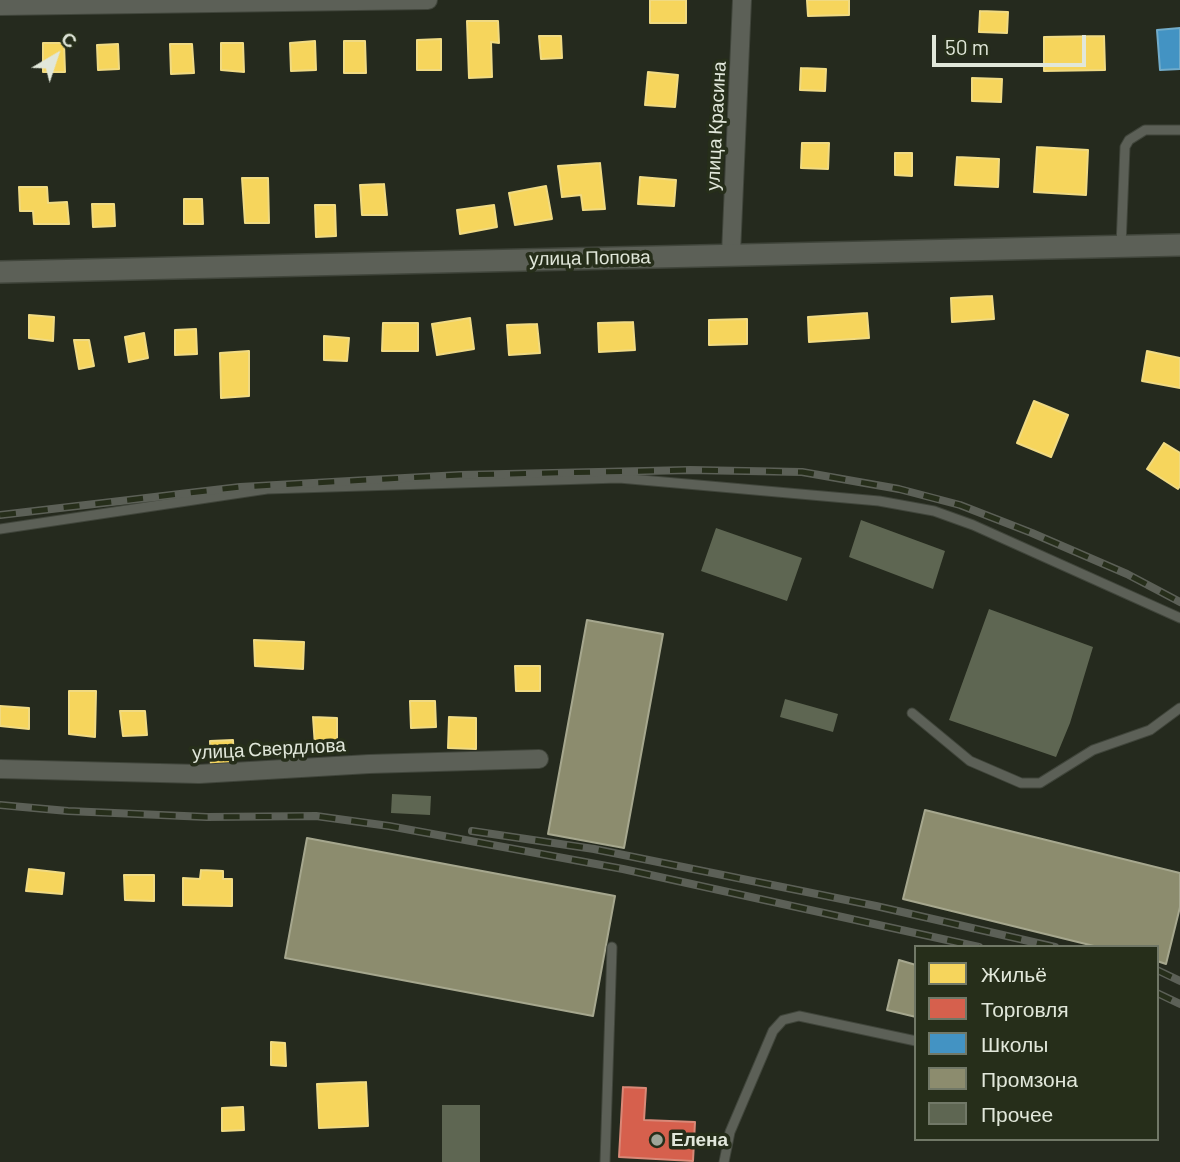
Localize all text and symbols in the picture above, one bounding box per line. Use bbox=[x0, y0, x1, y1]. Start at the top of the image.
north arrow bbox=[21, 21, 91, 91]
scale bar bbox=[935, 21, 1089, 65]
text: С bbox=[57, 26, 82, 53]
text: 50 m bbox=[945, 34, 989, 59]
street label: улица Красина bbox=[701, 61, 731, 191]
street label: улица Попова bbox=[529, 246, 651, 270]
street label: улица Свердлова bbox=[192, 734, 346, 764]
legend bbox=[914, 945, 1159, 1141]
text: Жильё bbox=[981, 961, 1047, 986]
text: Торговля bbox=[981, 996, 1069, 1021]
text: Школы bbox=[981, 1031, 1048, 1056]
text: Промзона bbox=[981, 1066, 1078, 1091]
text: Прочее bbox=[981, 1101, 1053, 1126]
place label: Елена bbox=[671, 1129, 728, 1151]
marker: Елена bbox=[649, 1132, 665, 1148]

